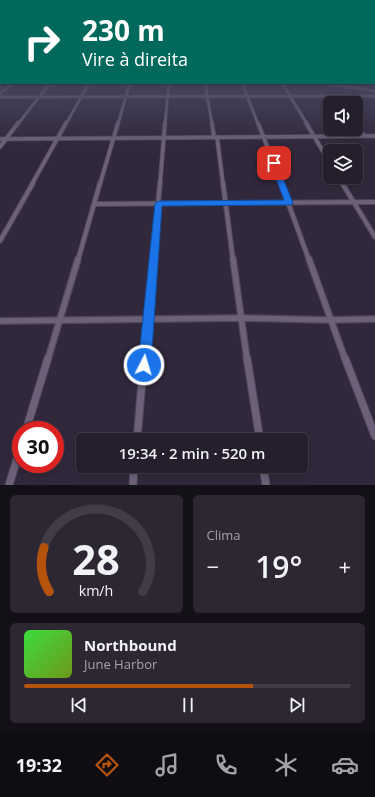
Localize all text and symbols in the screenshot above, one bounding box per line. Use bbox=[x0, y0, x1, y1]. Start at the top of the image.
text: 230 m bbox=[82, 11, 165, 49]
icon: right bbox=[16, 16, 68, 68]
text: Vire à direita bbox=[82, 47, 188, 71]
map controls bbox=[323, 96, 363, 184]
button: sound bbox=[323, 96, 363, 136]
button: layers bbox=[323, 144, 363, 184]
pin bbox=[257, 146, 291, 180]
icon: arrive bbox=[263, 152, 285, 174]
position arrow bbox=[123, 344, 165, 386]
speed limit sign: 30 bbox=[12, 421, 64, 473]
text: 19:34 · 2 min · 520 m bbox=[119, 443, 265, 463]
text: Clima bbox=[207, 526, 241, 544]
text: 28 bbox=[72, 531, 120, 587]
text: 19° bbox=[255, 546, 302, 587]
text: − bbox=[207, 551, 219, 581]
text: + bbox=[338, 551, 351, 581]
text: km/h bbox=[79, 581, 114, 600]
text: Northbound bbox=[84, 635, 177, 655]
text: June Harbor bbox=[84, 655, 157, 673]
icon: previous bbox=[68, 694, 90, 716]
icon: pause bbox=[177, 694, 199, 716]
icon: next bbox=[286, 694, 308, 716]
icon: directions bbox=[93, 751, 121, 779]
icon: music bbox=[153, 751, 181, 779]
icon: phone bbox=[212, 751, 240, 779]
icon: climate bbox=[272, 751, 300, 779]
icon: car bbox=[331, 751, 359, 779]
text: 19:32 bbox=[16, 753, 62, 777]

